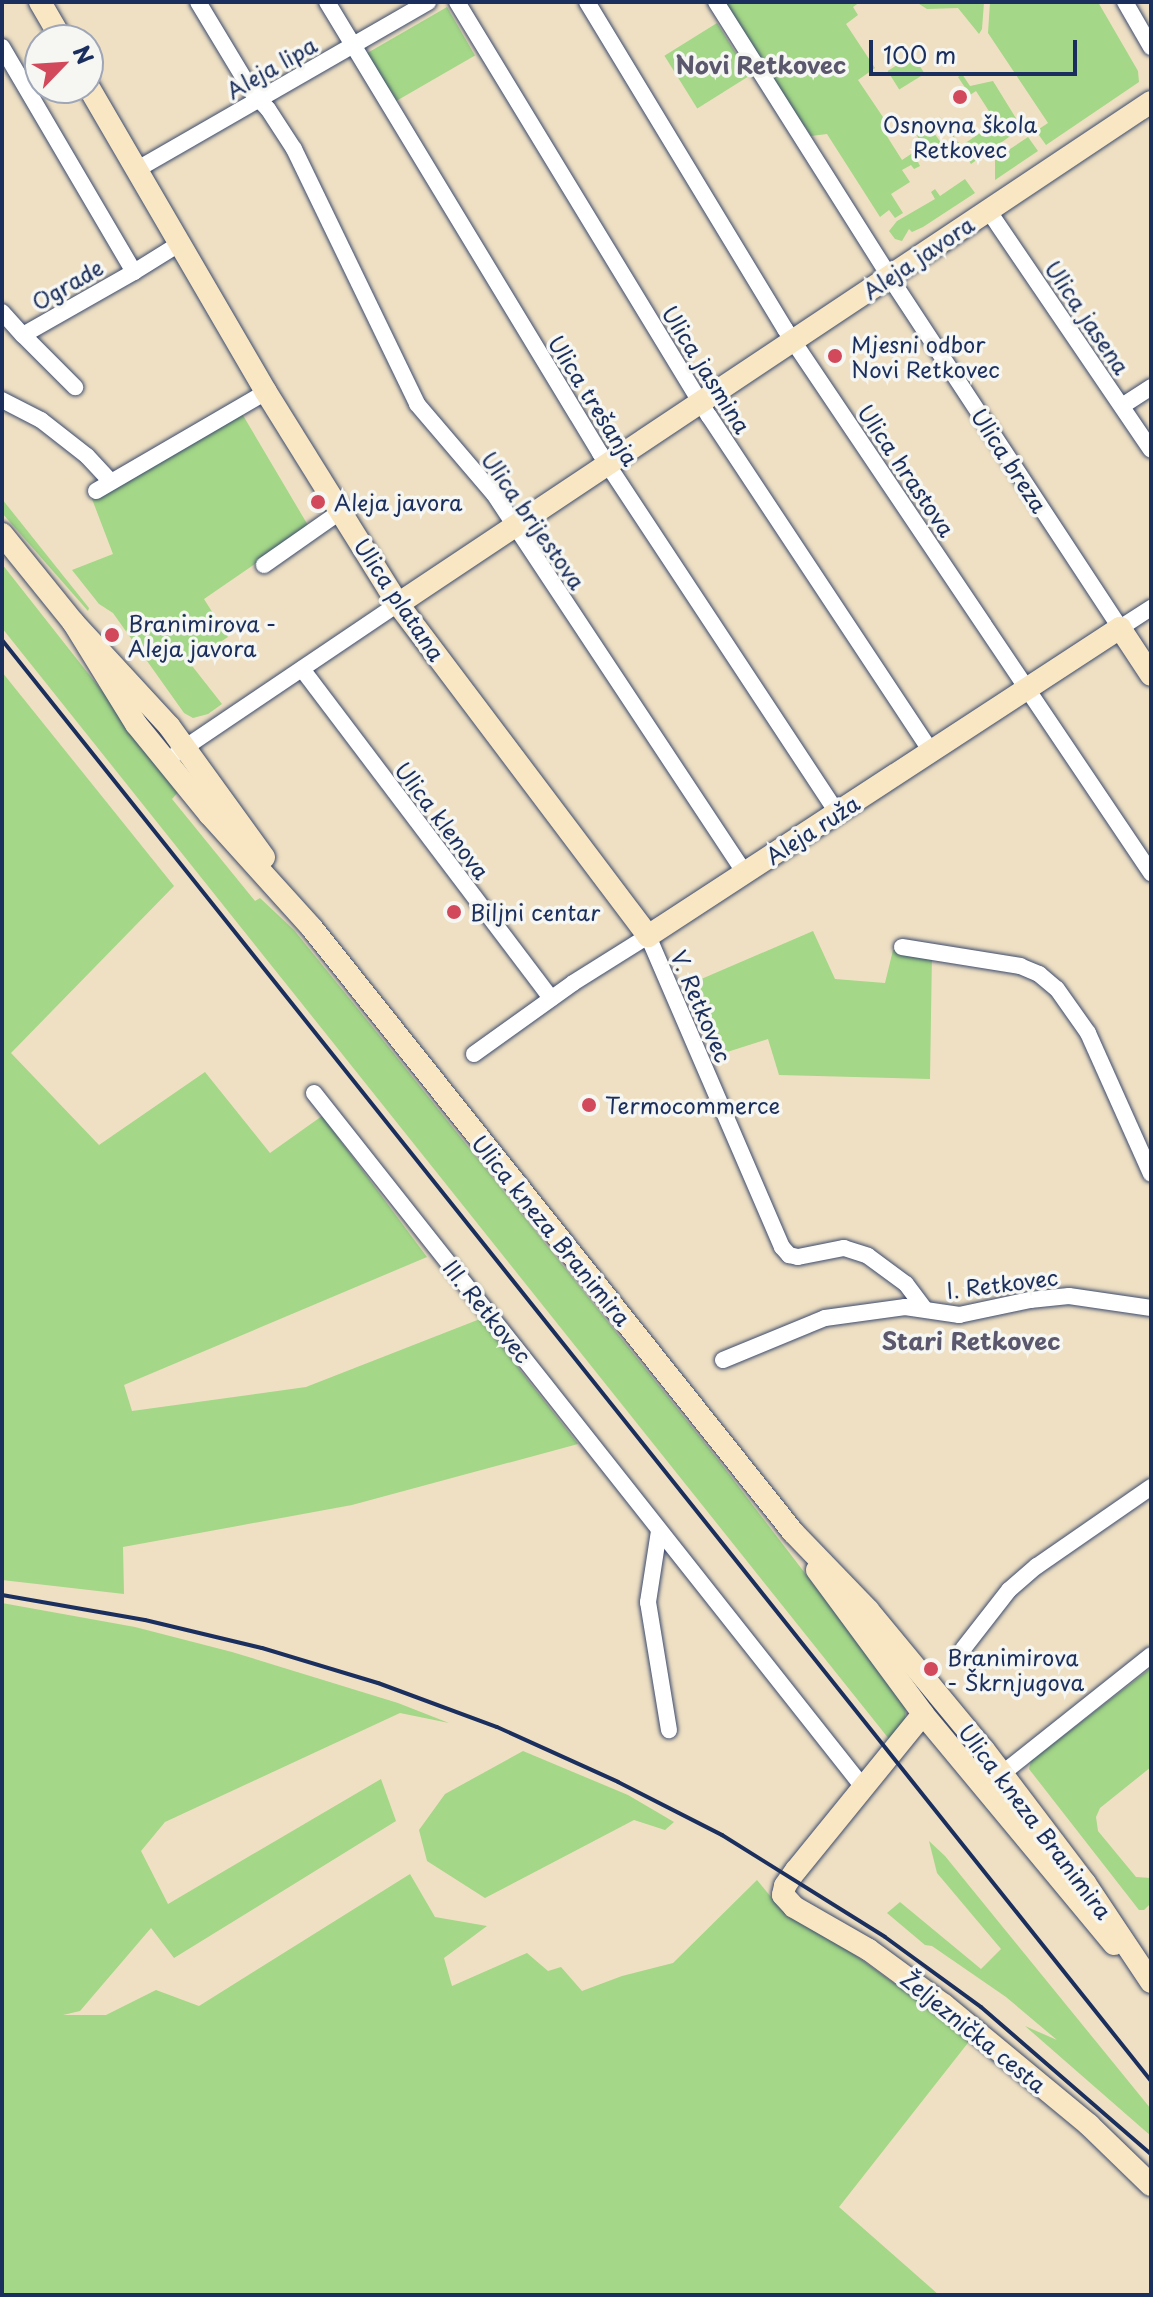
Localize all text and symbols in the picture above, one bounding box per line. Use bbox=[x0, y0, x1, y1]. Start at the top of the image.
north arrow bbox=[24, 24, 104, 104]
scale bar bbox=[873, 24, 1081, 74]
street label: Aleja lipa bbox=[221, 30, 321, 104]
text: 100 m bbox=[883, 36, 956, 72]
text: N bbox=[66, 40, 103, 69]
district label: Novi Retkovec bbox=[675, 51, 847, 79]
marker: Osnovna škola Retkovec bbox=[951, 88, 969, 106]
place label: Osnovna škola Retkovec bbox=[883, 110, 1037, 162]
street label: Aleja javora bbox=[857, 210, 979, 304]
street label: Ograde bbox=[27, 253, 107, 315]
street label: Ulica jasena bbox=[1040, 255, 1136, 379]
street label: Ulica jasmina bbox=[657, 300, 757, 438]
street label: Ulica trešanja bbox=[544, 330, 644, 470]
place label: Mjesni odbor Novi Retkovec bbox=[851, 330, 1000, 382]
marker: Mjesni odbor Novi Retkovec bbox=[826, 347, 844, 365]
street label: Ulica hrastova bbox=[853, 399, 961, 541]
street label: Ulica breza bbox=[967, 403, 1053, 517]
street label: Ulica brijestova bbox=[477, 446, 591, 594]
place label: Aleja javora bbox=[334, 489, 463, 515]
marker: Aleja javora bbox=[309, 493, 327, 511]
street label: Ulica platana bbox=[349, 532, 451, 666]
place label: Branimirova - Aleja javora bbox=[128, 609, 277, 660]
marker: Branimirova - Aleja javora bbox=[103, 626, 121, 644]
street label: Ulica klenova bbox=[390, 755, 496, 885]
street label: Aleja ruža bbox=[760, 789, 864, 869]
place label: Biljni centar bbox=[470, 899, 600, 925]
marker: Biljni centar bbox=[445, 903, 463, 921]
street label: V. Retkovec bbox=[666, 945, 738, 1067]
place label: Termocommerce bbox=[605, 1092, 780, 1118]
marker: Termocommerce bbox=[580, 1096, 598, 1114]
street label: Ulica kneza Branimira bbox=[466, 1128, 638, 1332]
street label: III. Retkovec bbox=[438, 1253, 538, 1369]
street label: I. Retkovec bbox=[944, 1263, 1060, 1303]
district label: Stari Retkovec bbox=[881, 1327, 1061, 1355]
place label: Branimirova - Škrnjugova bbox=[947, 1643, 1085, 1694]
marker: Branimirova - Škrnjugova bbox=[922, 1660, 940, 1678]
street label: Ulica kneza Branimira bbox=[953, 1717, 1119, 1925]
street label: Željeznička cesta bbox=[896, 1964, 1052, 2098]

